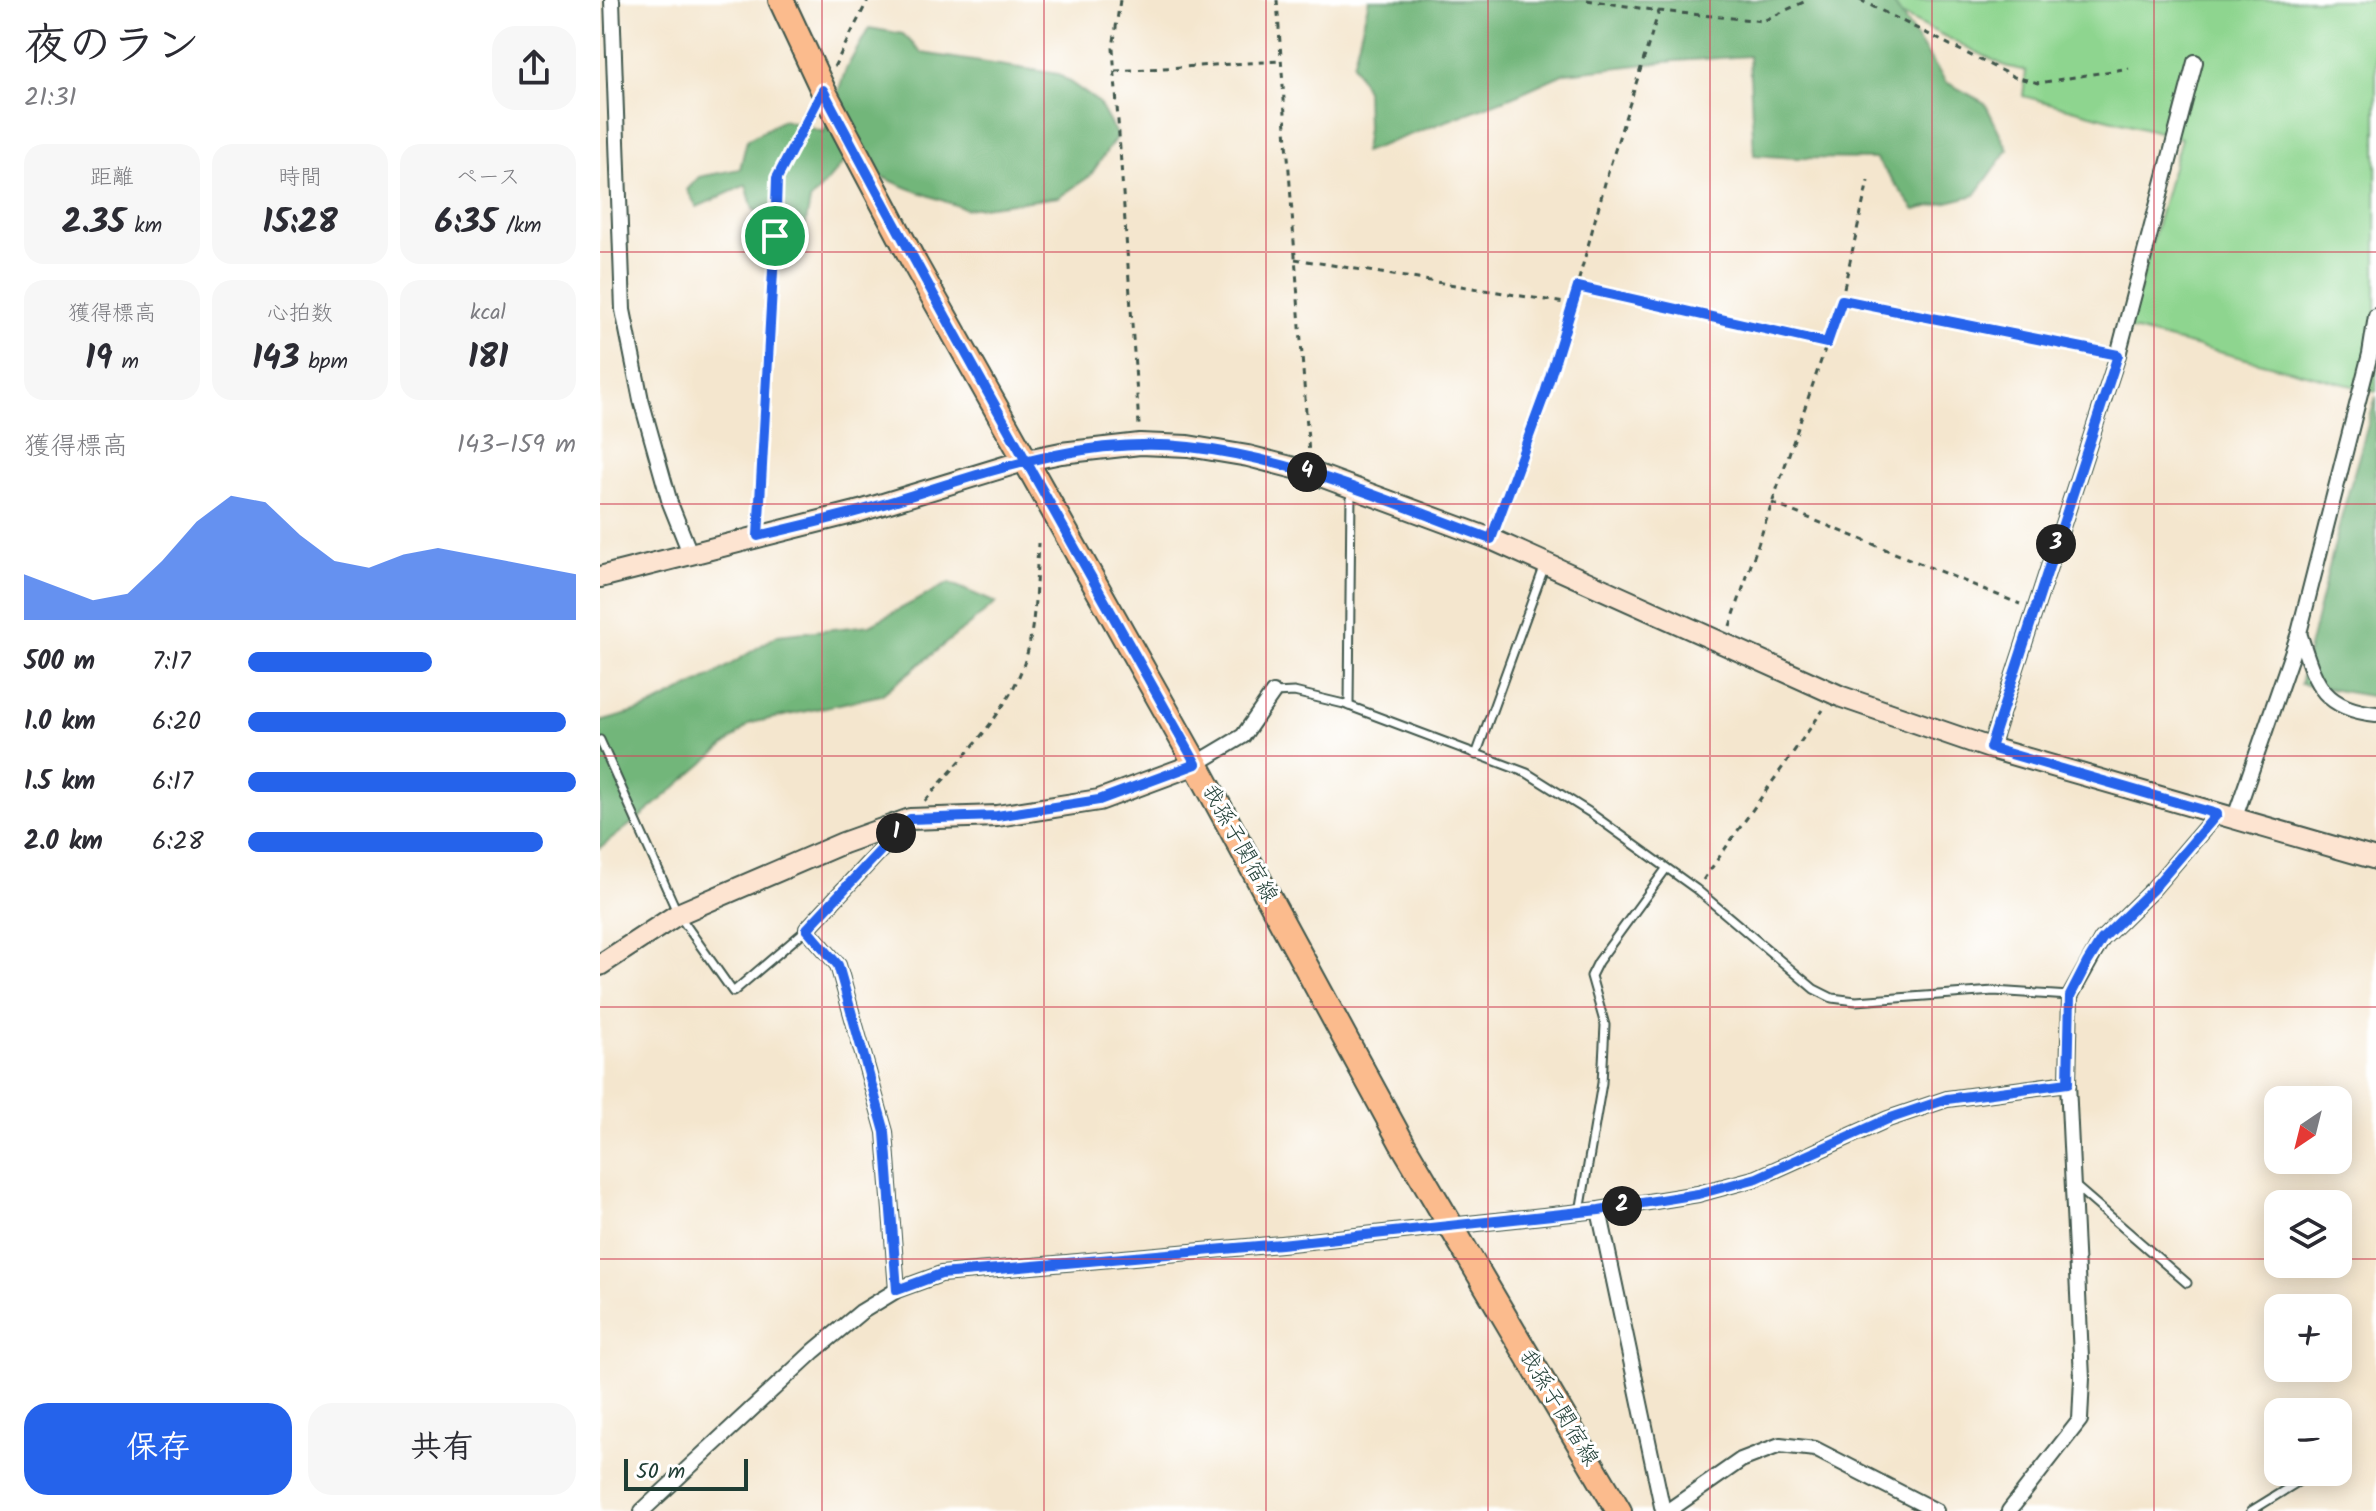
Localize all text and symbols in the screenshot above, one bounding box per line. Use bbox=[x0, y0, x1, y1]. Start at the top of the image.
text: 夜のラン bbox=[24, 12, 200, 82]
button: share bbox=[492, 26, 576, 110]
text: 21:31 bbox=[24, 77, 77, 119]
text: 距離 bbox=[90, 161, 134, 196]
text: 時間 bbox=[278, 161, 322, 196]
text: ペース bbox=[456, 161, 520, 196]
text: 2.35 bbox=[62, 196, 126, 250]
text: 15:28 bbox=[262, 196, 338, 250]
text: 6:35 bbox=[434, 196, 497, 250]
pin bbox=[741, 202, 809, 270]
text: km bbox=[126, 209, 162, 244]
text: /km bbox=[497, 209, 542, 244]
icon: arrive bbox=[753, 214, 797, 258]
text: kcal bbox=[470, 296, 506, 331]
text: 獲得標高 bbox=[68, 297, 156, 332]
text: 心拍数 bbox=[267, 297, 333, 332]
text: 181 bbox=[468, 331, 508, 385]
text: 19 bbox=[85, 332, 113, 386]
text: 143 bbox=[252, 332, 300, 386]
text: m bbox=[113, 345, 139, 380]
text: bpm bbox=[300, 345, 348, 380]
text: 143–159 m bbox=[457, 424, 576, 466]
text: 獲得標高 bbox=[24, 426, 128, 468]
pin: 4 bbox=[1287, 452, 1327, 492]
text: 4 bbox=[1301, 454, 1313, 489]
pin: 3 bbox=[2036, 524, 2076, 564]
text: 3 bbox=[2050, 526, 2062, 561]
text: 500 m bbox=[24, 641, 95, 683]
text: 7:17 bbox=[152, 641, 191, 683]
text: 1.0 km bbox=[24, 701, 95, 743]
text: 6:20 bbox=[152, 701, 201, 743]
text: 1.5 km bbox=[24, 761, 95, 803]
text: 6:17 bbox=[152, 761, 193, 803]
street label: 我孫子関宿線 bbox=[1192, 778, 1286, 910]
pin: 1 bbox=[876, 813, 916, 853]
text: 1 bbox=[893, 815, 899, 850]
text: 2.0 km bbox=[24, 821, 103, 863]
text: 6:28 bbox=[152, 821, 204, 863]
north arrow bbox=[2264, 1086, 2352, 1174]
map controls bbox=[2264, 1086, 2352, 1486]
pin: 2 bbox=[1602, 1186, 1642, 1226]
text: 2 bbox=[1616, 1188, 1628, 1223]
button: layers bbox=[2264, 1190, 2352, 1278]
button: + bbox=[2264, 1294, 2352, 1382]
street label: 我孫子関宿線 bbox=[1509, 1342, 1607, 1474]
button: − bbox=[2264, 1398, 2352, 1486]
button: 保存 bbox=[24, 1403, 292, 1495]
button: 共有 bbox=[308, 1403, 576, 1495]
scale bar bbox=[624, 1455, 748, 1491]
text: 50 m bbox=[636, 1455, 685, 1490]

